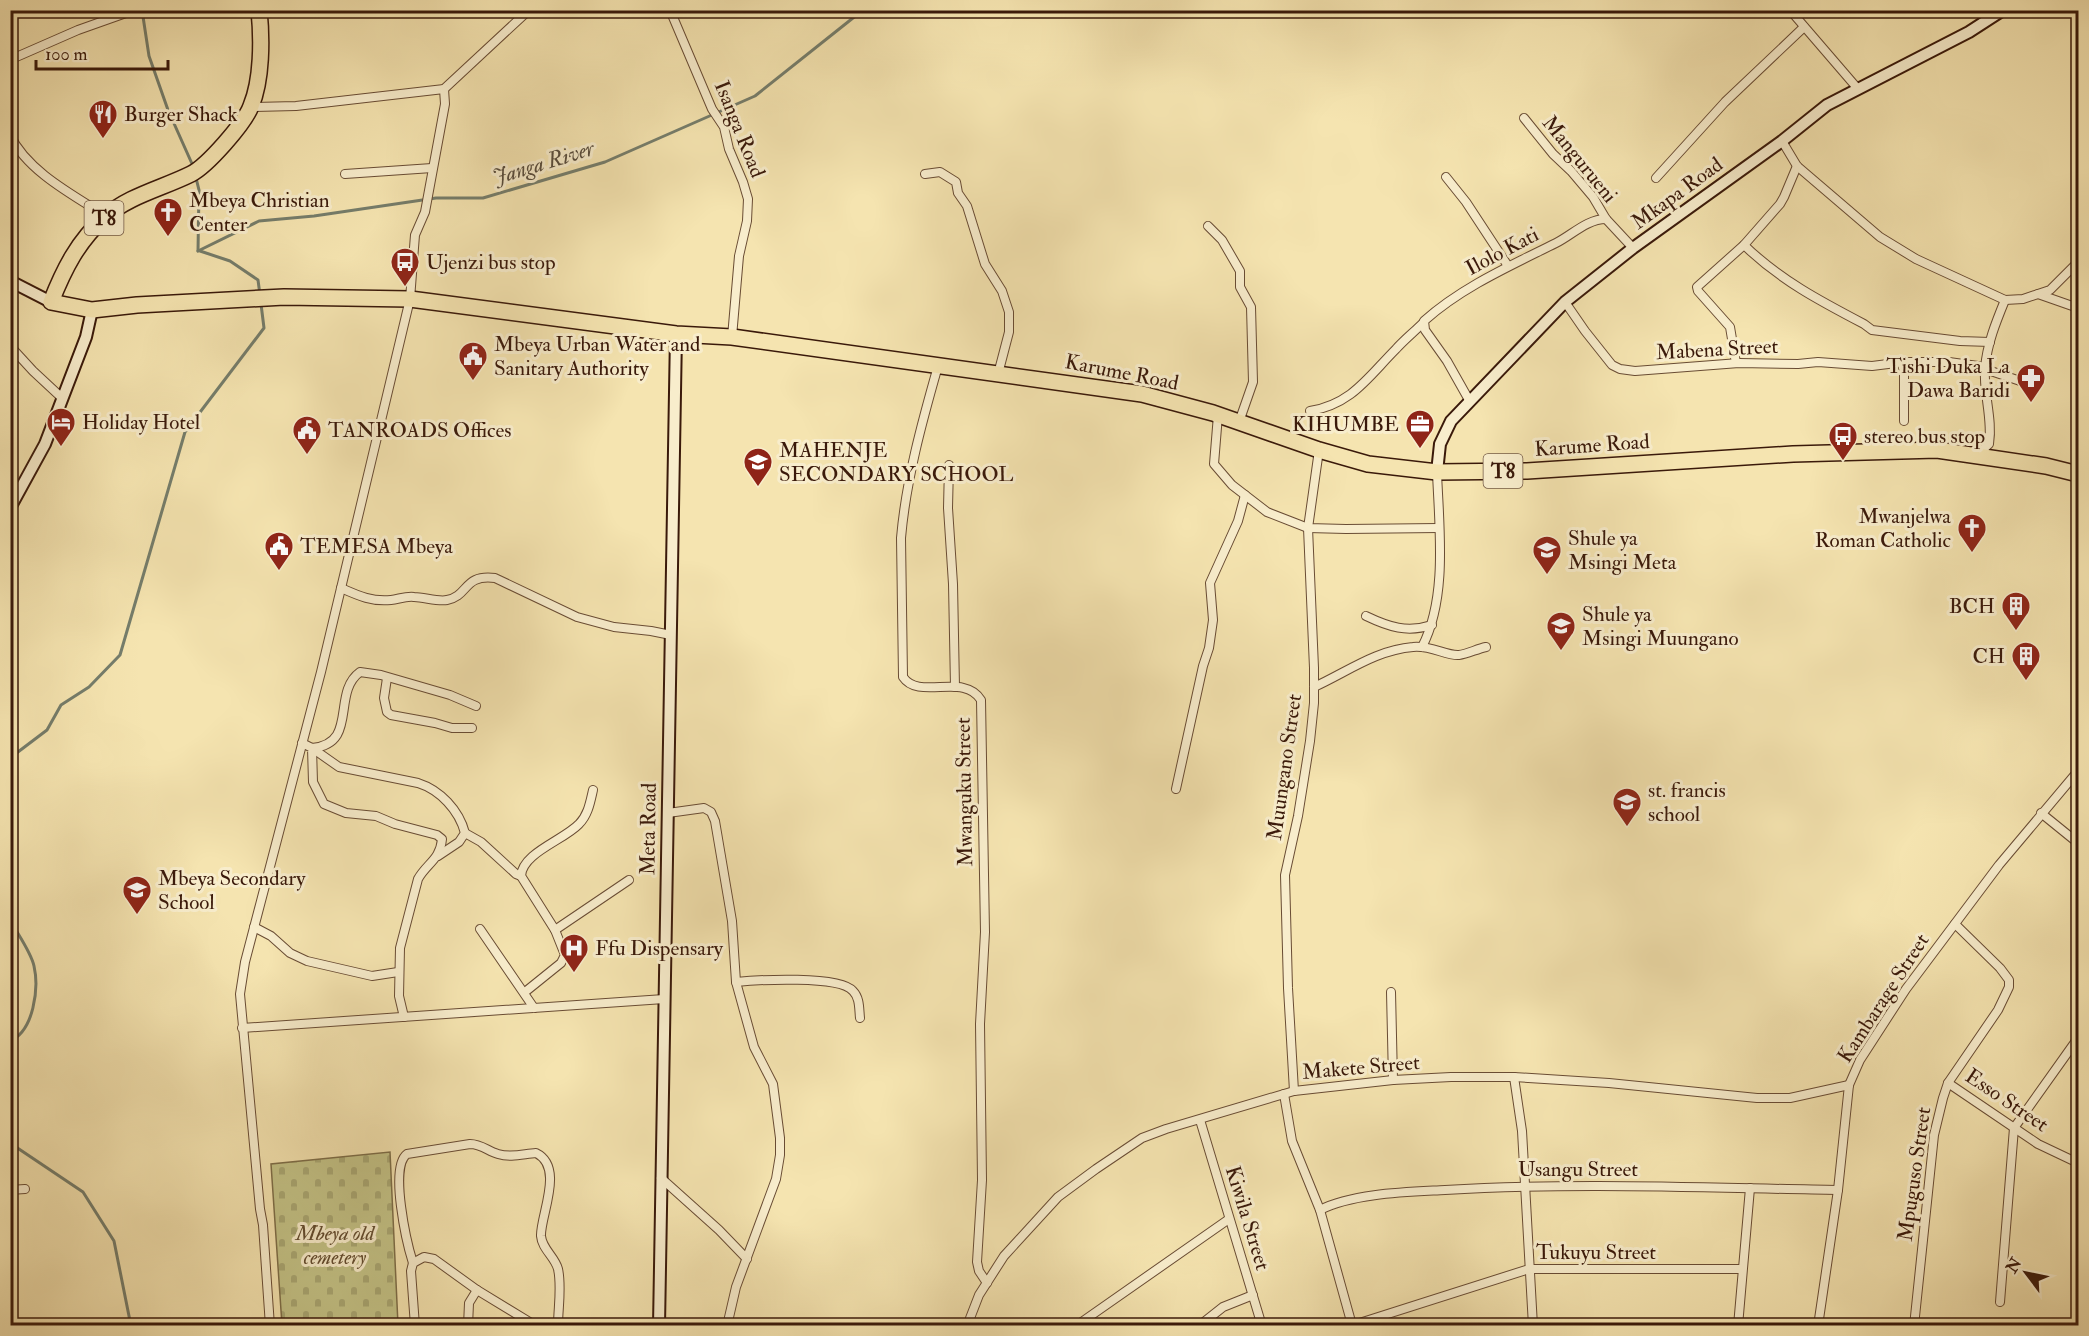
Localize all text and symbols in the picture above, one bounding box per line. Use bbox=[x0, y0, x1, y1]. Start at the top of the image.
scale bar bbox=[36, 33, 168, 71]
text: 100 m bbox=[45, 43, 88, 66]
street label: Isanga Road bbox=[708, 77, 771, 182]
restaurant icon: Burger Shack bbox=[87, 98, 119, 140]
place label: Burger Shack bbox=[124, 101, 238, 128]
street label: Mangurueni bbox=[1536, 110, 1623, 209]
water label: Janga River bbox=[489, 134, 599, 192]
street label: Mkapa Road bbox=[1626, 151, 1729, 236]
place label: Mbeya Christian Center bbox=[189, 187, 330, 238]
church icon: Mbeya Christian Center bbox=[152, 196, 184, 238]
road number: T8 bbox=[84, 201, 124, 235]
street label: Ilolo Kati bbox=[1461, 221, 1544, 282]
bus stop icon: Ujenzi bus stop bbox=[389, 246, 421, 288]
place label: Ujenzi bus stop bbox=[426, 249, 556, 276]
place label: Mbeya Urban Water and Sanitary Authority bbox=[494, 331, 701, 382]
street label: Mabena Street bbox=[1655, 333, 1779, 366]
public building icon: Mbeya Urban Water and Sanitary Authority bbox=[457, 340, 489, 382]
street label: Karume Road bbox=[1063, 348, 1182, 397]
place label: Tishi Duka La Dawa Baridi bbox=[1886, 353, 2010, 404]
pharmacy icon: Tishi Duka La Dawa Baridi bbox=[2015, 362, 2047, 404]
hotel icon: Holiday Hotel bbox=[45, 406, 77, 448]
office icon: KIHUMBE bbox=[1404, 408, 1436, 450]
place label: Holiday Hotel bbox=[82, 409, 201, 436]
place label: KIHUMBE bbox=[1292, 411, 1399, 438]
public building icon: TANROADS Offices bbox=[291, 414, 323, 456]
place label: TANROADS Offices bbox=[328, 417, 512, 444]
bus stop icon: stereo bus stop bbox=[1827, 420, 1859, 462]
place label: stereo bus stop bbox=[1864, 423, 1985, 450]
street label: Karume Road bbox=[1534, 428, 1651, 463]
place label: MAHENJE SECONDARY SCHOOL bbox=[779, 437, 1014, 488]
school or university icon: MAHENJE SECONDARY SCHOOL bbox=[742, 446, 774, 488]
road number: T8 bbox=[1484, 454, 1522, 488]
place label: Mwanjelwa Roman Catholic bbox=[1815, 503, 1952, 554]
church icon: Mwanjelwa Roman Catholic bbox=[1956, 512, 1988, 554]
place label: Shule ya Msingi Meta bbox=[1568, 525, 1677, 576]
public building icon: TEMESA Mbeya bbox=[263, 530, 295, 572]
place label: TEMESA Mbeya bbox=[300, 533, 453, 560]
school or university icon: Shule ya Msingi Meta bbox=[1531, 534, 1563, 576]
building icon: BCH bbox=[2000, 590, 2032, 632]
place label: BCH bbox=[1949, 593, 1995, 620]
place label: Shule ya Msingi Muungano bbox=[1582, 601, 1739, 652]
school or university icon: Shule ya Msingi Muungano bbox=[1545, 610, 1577, 652]
building icon: CH bbox=[2010, 640, 2042, 682]
place label: CH bbox=[1972, 643, 2005, 670]
street label: Muungano Street bbox=[1261, 692, 1308, 842]
street label: Mwanguku Street bbox=[950, 717, 979, 867]
place label: st. francis school bbox=[1648, 777, 1726, 828]
street label: Meta Road bbox=[634, 782, 663, 875]
school or university icon: st. francis school bbox=[1611, 786, 1643, 828]
place label: Mbeya Secondary School bbox=[158, 865, 306, 916]
school or university icon: Mbeya Secondary School bbox=[121, 874, 153, 916]
street label: Kambarage Street bbox=[1832, 928, 1935, 1068]
hospital icon: Ffu Dispensary bbox=[558, 932, 590, 974]
place label: Ffu Dispensary bbox=[595, 935, 724, 962]
street label: Makete Street bbox=[1301, 1049, 1421, 1086]
street label: Esso Street bbox=[1960, 1063, 2054, 1138]
street label: Mpuguso Street bbox=[1892, 1105, 1937, 1243]
street label: Usangu Street bbox=[1518, 1156, 1638, 1183]
street label: Kiwila Street bbox=[1219, 1163, 1276, 1274]
park label: Mbeya old cemetery bbox=[294, 1220, 376, 1271]
street label: Tukuyu Street bbox=[1536, 1239, 1656, 1266]
north arrow bbox=[1996, 1243, 2056, 1303]
text: N bbox=[2001, 1254, 2027, 1278]

